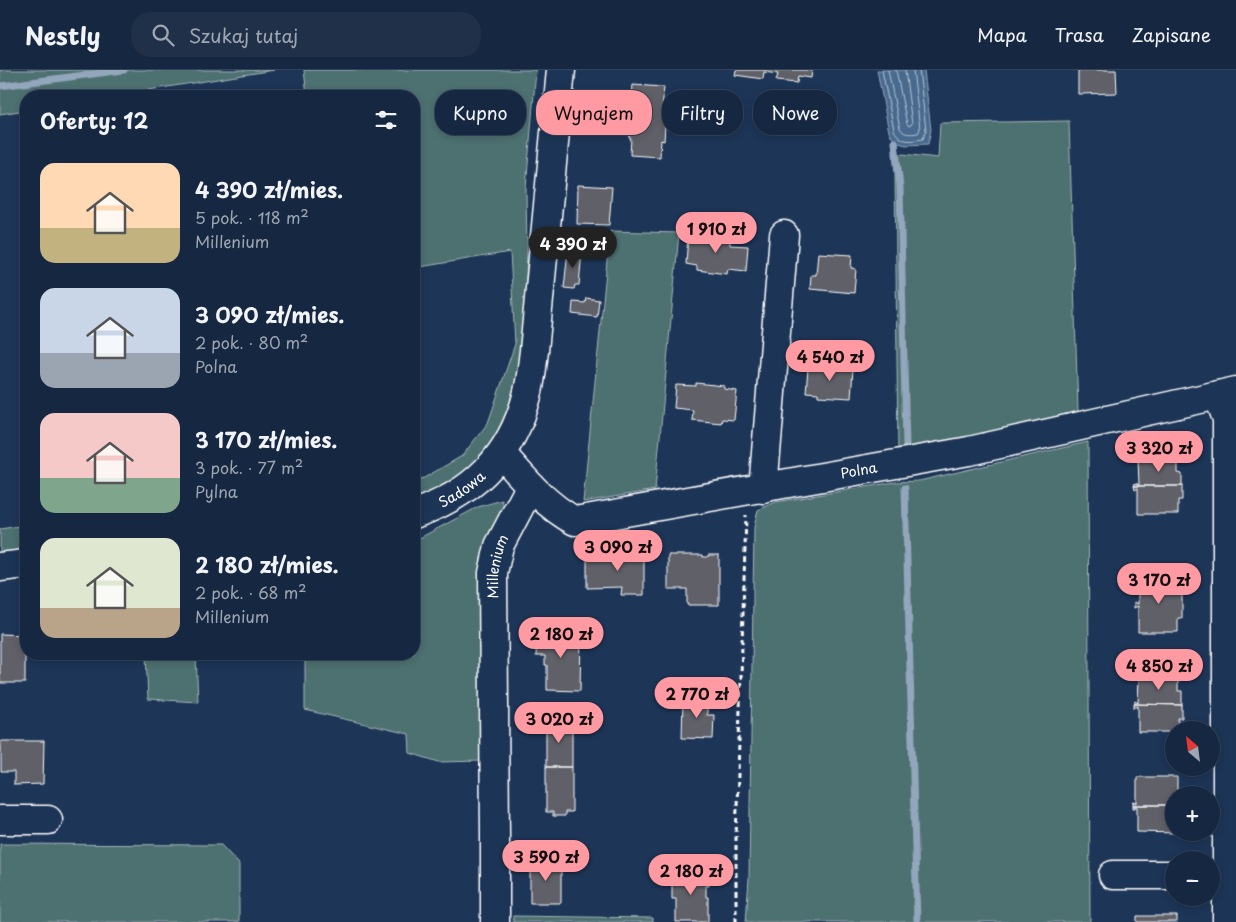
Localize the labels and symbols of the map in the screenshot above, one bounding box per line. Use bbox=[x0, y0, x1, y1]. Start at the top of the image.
pin: 1 910 zł bbox=[664, 212, 768, 254]
pin: 4 390 zł bbox=[521, 226, 625, 269]
pin: 4 540 zł bbox=[778, 340, 882, 382]
pin: 3 320 zł bbox=[1107, 430, 1211, 473]
street label: Polna bbox=[839, 456, 879, 484]
street label: Sadowa bbox=[435, 466, 490, 513]
street label: Millenium bbox=[482, 530, 513, 599]
pin: 3 090 zł bbox=[566, 530, 670, 572]
pin: 3 170 zł bbox=[1107, 562, 1211, 605]
pin: 2 180 zł bbox=[509, 616, 613, 659]
pin: 4 850 zł bbox=[1107, 648, 1211, 691]
pin: 2 770 zł bbox=[645, 676, 749, 719]
pin: 3 020 zł bbox=[507, 702, 611, 744]
north arrow bbox=[1165, 721, 1220, 776]
pin: 3 590 zł bbox=[494, 840, 598, 882]
pin: 2 180 zł bbox=[639, 854, 743, 896]

